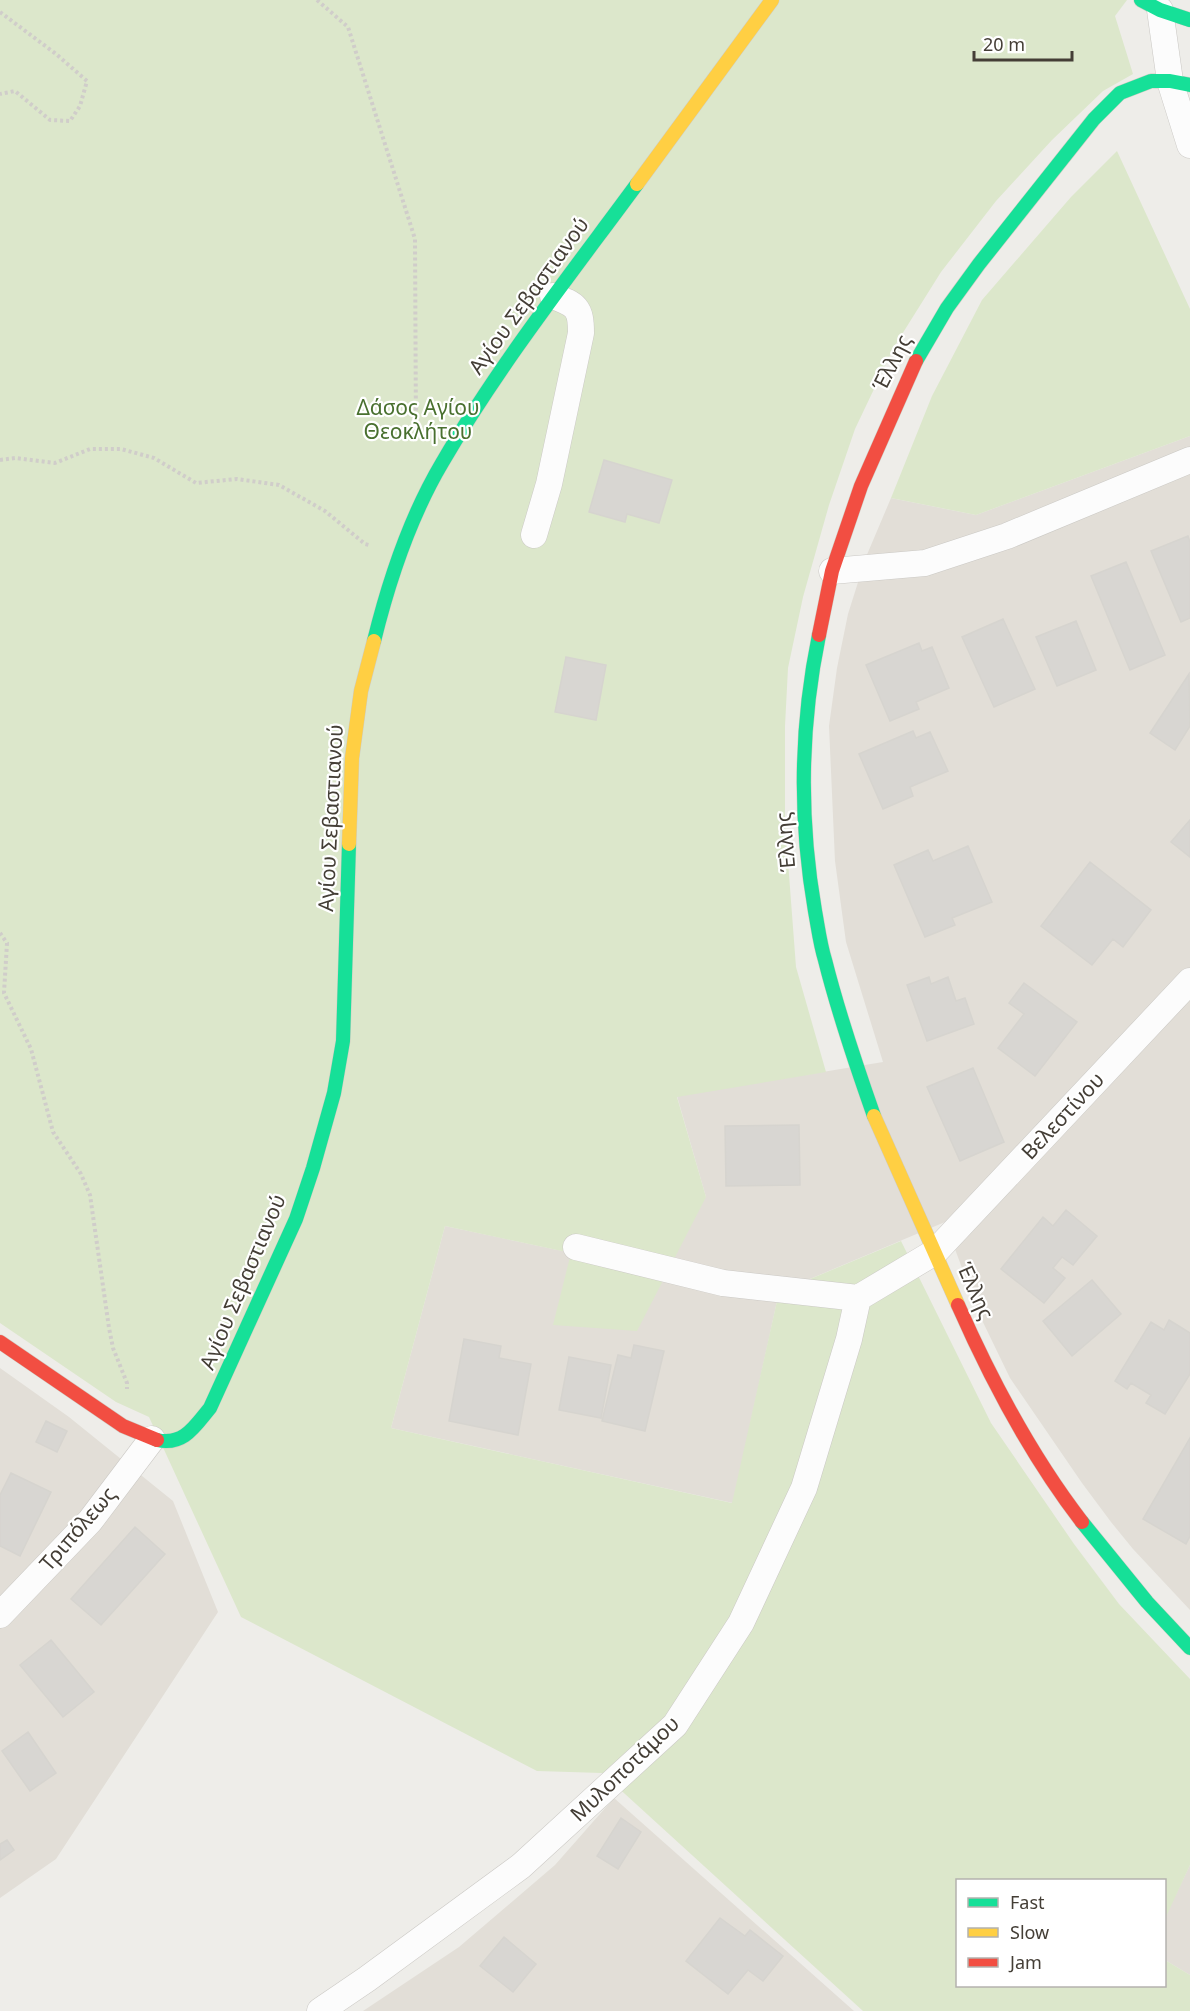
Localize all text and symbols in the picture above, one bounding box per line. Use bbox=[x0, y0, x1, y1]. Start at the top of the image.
scale bar bbox=[974, 24, 1072, 62]
text: 20 m bbox=[983, 32, 1025, 56]
street label: Αγίου Σεβαστιανού bbox=[462, 211, 595, 380]
street label: Έλλης bbox=[865, 329, 917, 396]
park label: Δάσος Αγίου Θεοκλήτου bbox=[356, 393, 480, 445]
street label: Αγίου Σεβαστιανού bbox=[311, 723, 349, 912]
street label: Έλλης bbox=[768, 811, 802, 873]
street label: Βελεστίνου bbox=[1015, 1066, 1110, 1165]
street label: Αγίου Σεβαστιανού bbox=[193, 1190, 292, 1373]
street label: Έλλης bbox=[951, 1258, 1001, 1324]
street label: Τριπόλεως bbox=[33, 1480, 122, 1576]
street label: Μυλοποτάμου bbox=[564, 1709, 685, 1827]
legend bbox=[956, 1879, 1166, 1987]
text: Fast bbox=[1010, 1890, 1045, 1914]
text: Slow bbox=[1010, 1920, 1049, 1944]
text: Jam bbox=[1008, 1950, 1042, 1974]

